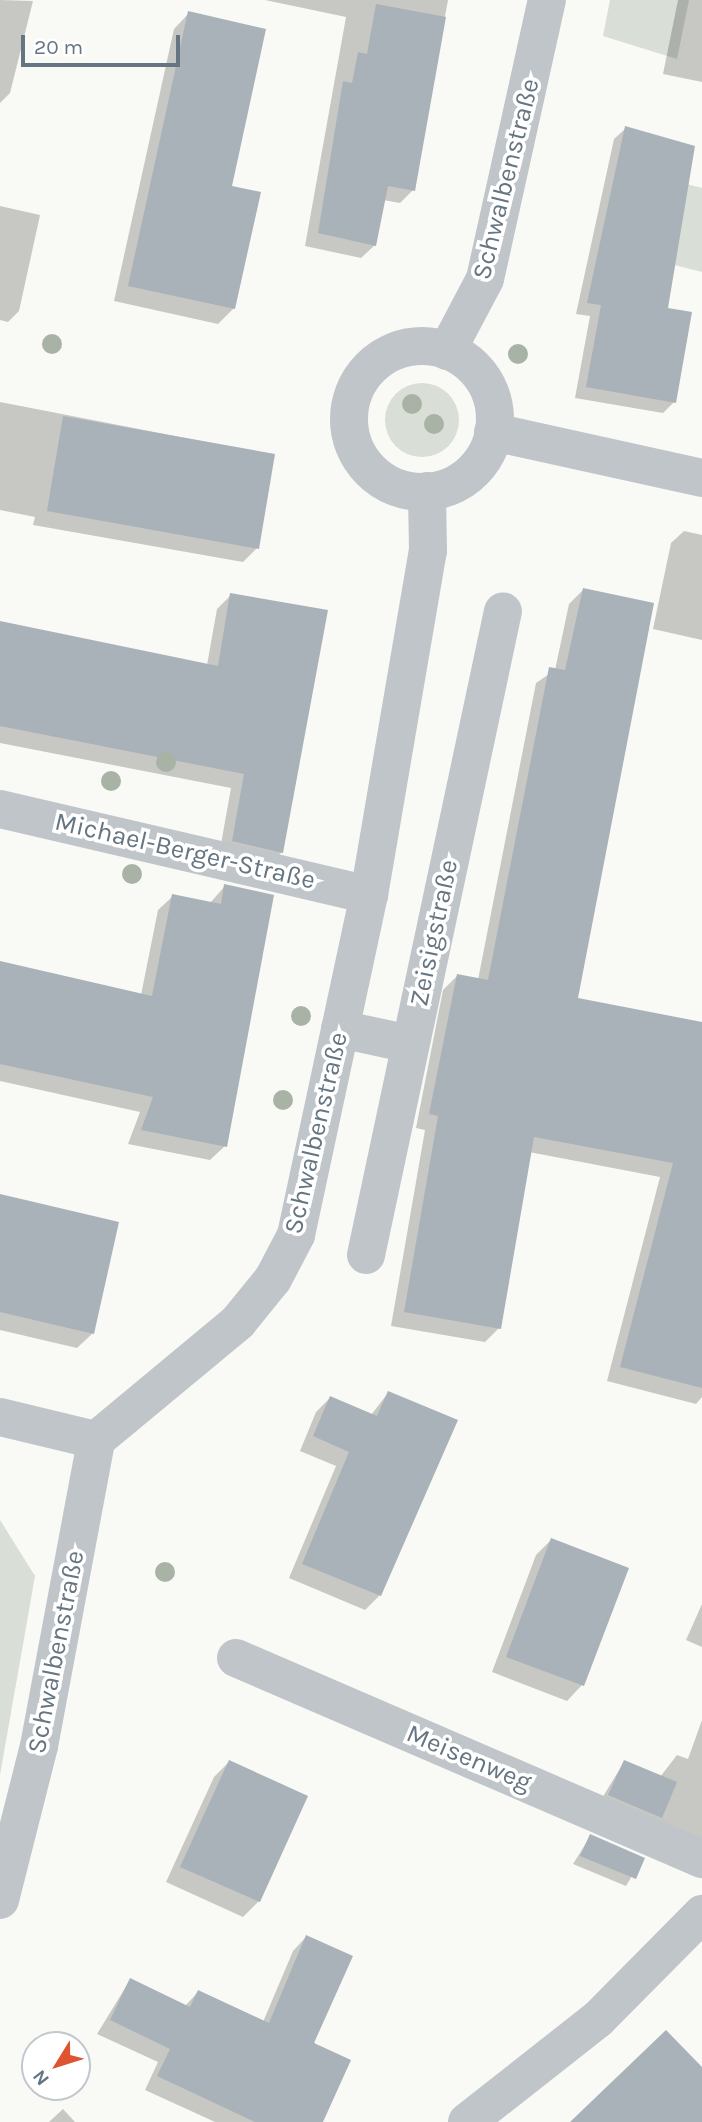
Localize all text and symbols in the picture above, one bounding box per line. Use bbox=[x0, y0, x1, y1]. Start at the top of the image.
scale bar bbox=[24, 21, 184, 65]
text: 20 m bbox=[34, 35, 83, 59]
street label: Schwalbenstraße bbox=[466, 75, 546, 283]
street label: Michael-Berger-Straße bbox=[52, 806, 318, 896]
street label: Zeisigstraße bbox=[403, 857, 465, 1009]
street label: Schwalbenstraße bbox=[278, 1029, 354, 1237]
street label: Schwalbenstraße bbox=[21, 1548, 91, 1756]
street label: Meisenweg bbox=[402, 1718, 536, 1798]
north arrow bbox=[21, 2031, 91, 2101]
text: N bbox=[28, 2066, 54, 2090]

